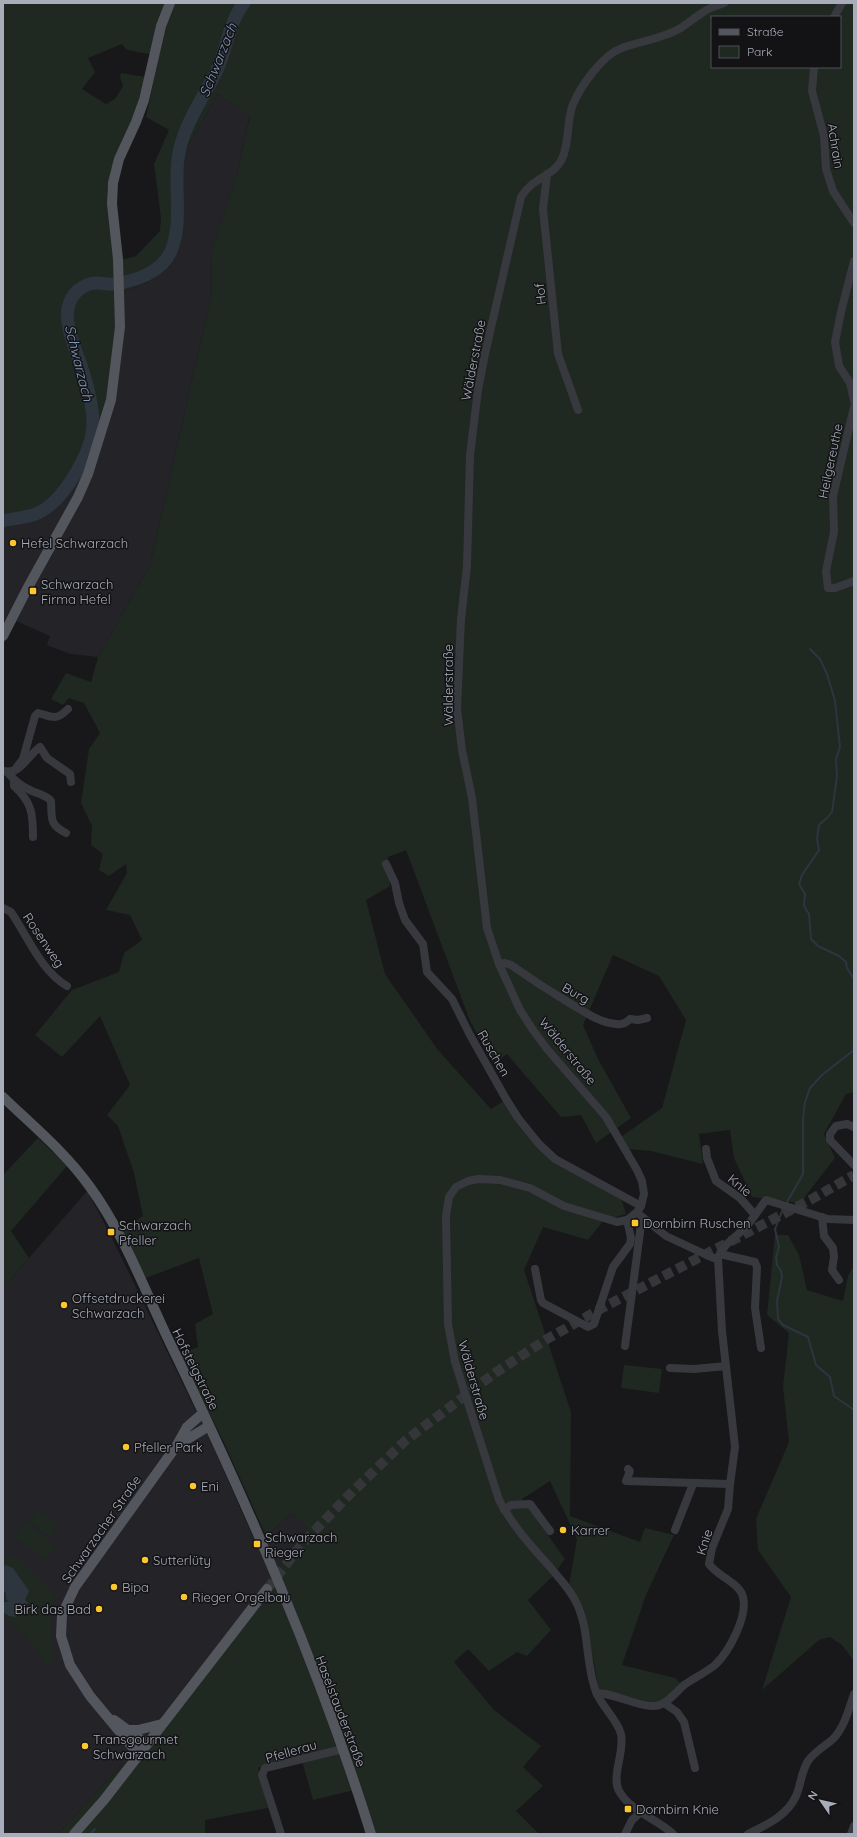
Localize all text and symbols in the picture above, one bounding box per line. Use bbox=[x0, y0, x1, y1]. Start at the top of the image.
legend bbox=[711, 16, 841, 68]
water label: Schwarzach bbox=[195, 20, 241, 100]
text: Straße bbox=[747, 24, 784, 39]
text: Park bbox=[747, 44, 772, 59]
street label: Achrain bbox=[825, 122, 847, 170]
street label: Hof bbox=[531, 282, 549, 306]
street label: Wälderstraße bbox=[457, 318, 489, 402]
water label: Schwarzach bbox=[61, 323, 97, 404]
street label: Heilgereuthe bbox=[814, 422, 846, 500]
place label: Hefel Schwarzach bbox=[21, 535, 128, 551]
marker: Hefel Schwarzach bbox=[8, 538, 18, 548]
place label: Schwarzach Firma Hefel bbox=[41, 576, 113, 607]
marker: Schwarzach Firma Hefel bbox=[28, 586, 38, 596]
street label: Wälderstraße bbox=[440, 644, 456, 726]
street label: Rosenweg bbox=[20, 910, 68, 970]
street label: Burg bbox=[560, 979, 592, 1007]
street label: Wälderstraße bbox=[536, 1014, 600, 1088]
street label: Ruschen bbox=[474, 1027, 514, 1079]
street label: Knie bbox=[725, 1171, 755, 1199]
place label: Dornbirn Ruschen bbox=[643, 1215, 751, 1231]
place label: Schwarzach Pfeller bbox=[119, 1217, 191, 1248]
marker: Dornbirn Ruschen bbox=[630, 1218, 640, 1228]
marker: Schwarzach Pfeller bbox=[106, 1227, 116, 1237]
place label: Offsetdruckerei Schwarzach bbox=[72, 1290, 165, 1321]
marker: Offsetdruckerei Schwarzach bbox=[59, 1300, 69, 1310]
street label: Hofsteigstraße bbox=[169, 1326, 223, 1412]
street label: Wälderstraße bbox=[455, 1338, 493, 1422]
place label: Pfeller Park bbox=[134, 1439, 203, 1455]
marker: Pfeller Park bbox=[121, 1442, 131, 1452]
street label: Schwarzacher Straße bbox=[58, 1472, 144, 1586]
place label: Eni bbox=[201, 1478, 219, 1494]
marker: Eni bbox=[188, 1481, 198, 1491]
place label: Karrer bbox=[571, 1522, 610, 1538]
marker: Karrer bbox=[558, 1525, 568, 1535]
street label: Knie bbox=[692, 1527, 716, 1557]
place label: Schwarzach Rieger bbox=[265, 1529, 337, 1560]
marker: Schwarzach Rieger bbox=[252, 1539, 262, 1549]
place label: Sutterlüty bbox=[153, 1552, 211, 1568]
marker: Sutterlüty bbox=[140, 1555, 150, 1565]
place label: Bipa bbox=[122, 1579, 149, 1595]
marker: Bipa bbox=[109, 1582, 119, 1592]
place label: Rieger Orgelbau bbox=[192, 1589, 291, 1605]
marker: Rieger Orgelbau bbox=[179, 1592, 189, 1602]
place label: Birk das Bad bbox=[15, 1601, 91, 1617]
marker: Birk das Bad bbox=[94, 1604, 104, 1614]
street label: Haselstauderstraße bbox=[312, 1653, 370, 1769]
place label: Transgourmet Schwarzach bbox=[93, 1731, 178, 1762]
street label: Pfellerau bbox=[264, 1736, 318, 1766]
marker: Transgourmet Schwarzach bbox=[80, 1741, 90, 1751]
north arrow bbox=[801, 1781, 841, 1821]
text: N bbox=[805, 1788, 821, 1803]
place label: Dornbirn Knie bbox=[636, 1801, 719, 1817]
marker: Dornbirn Knie bbox=[623, 1804, 633, 1814]

